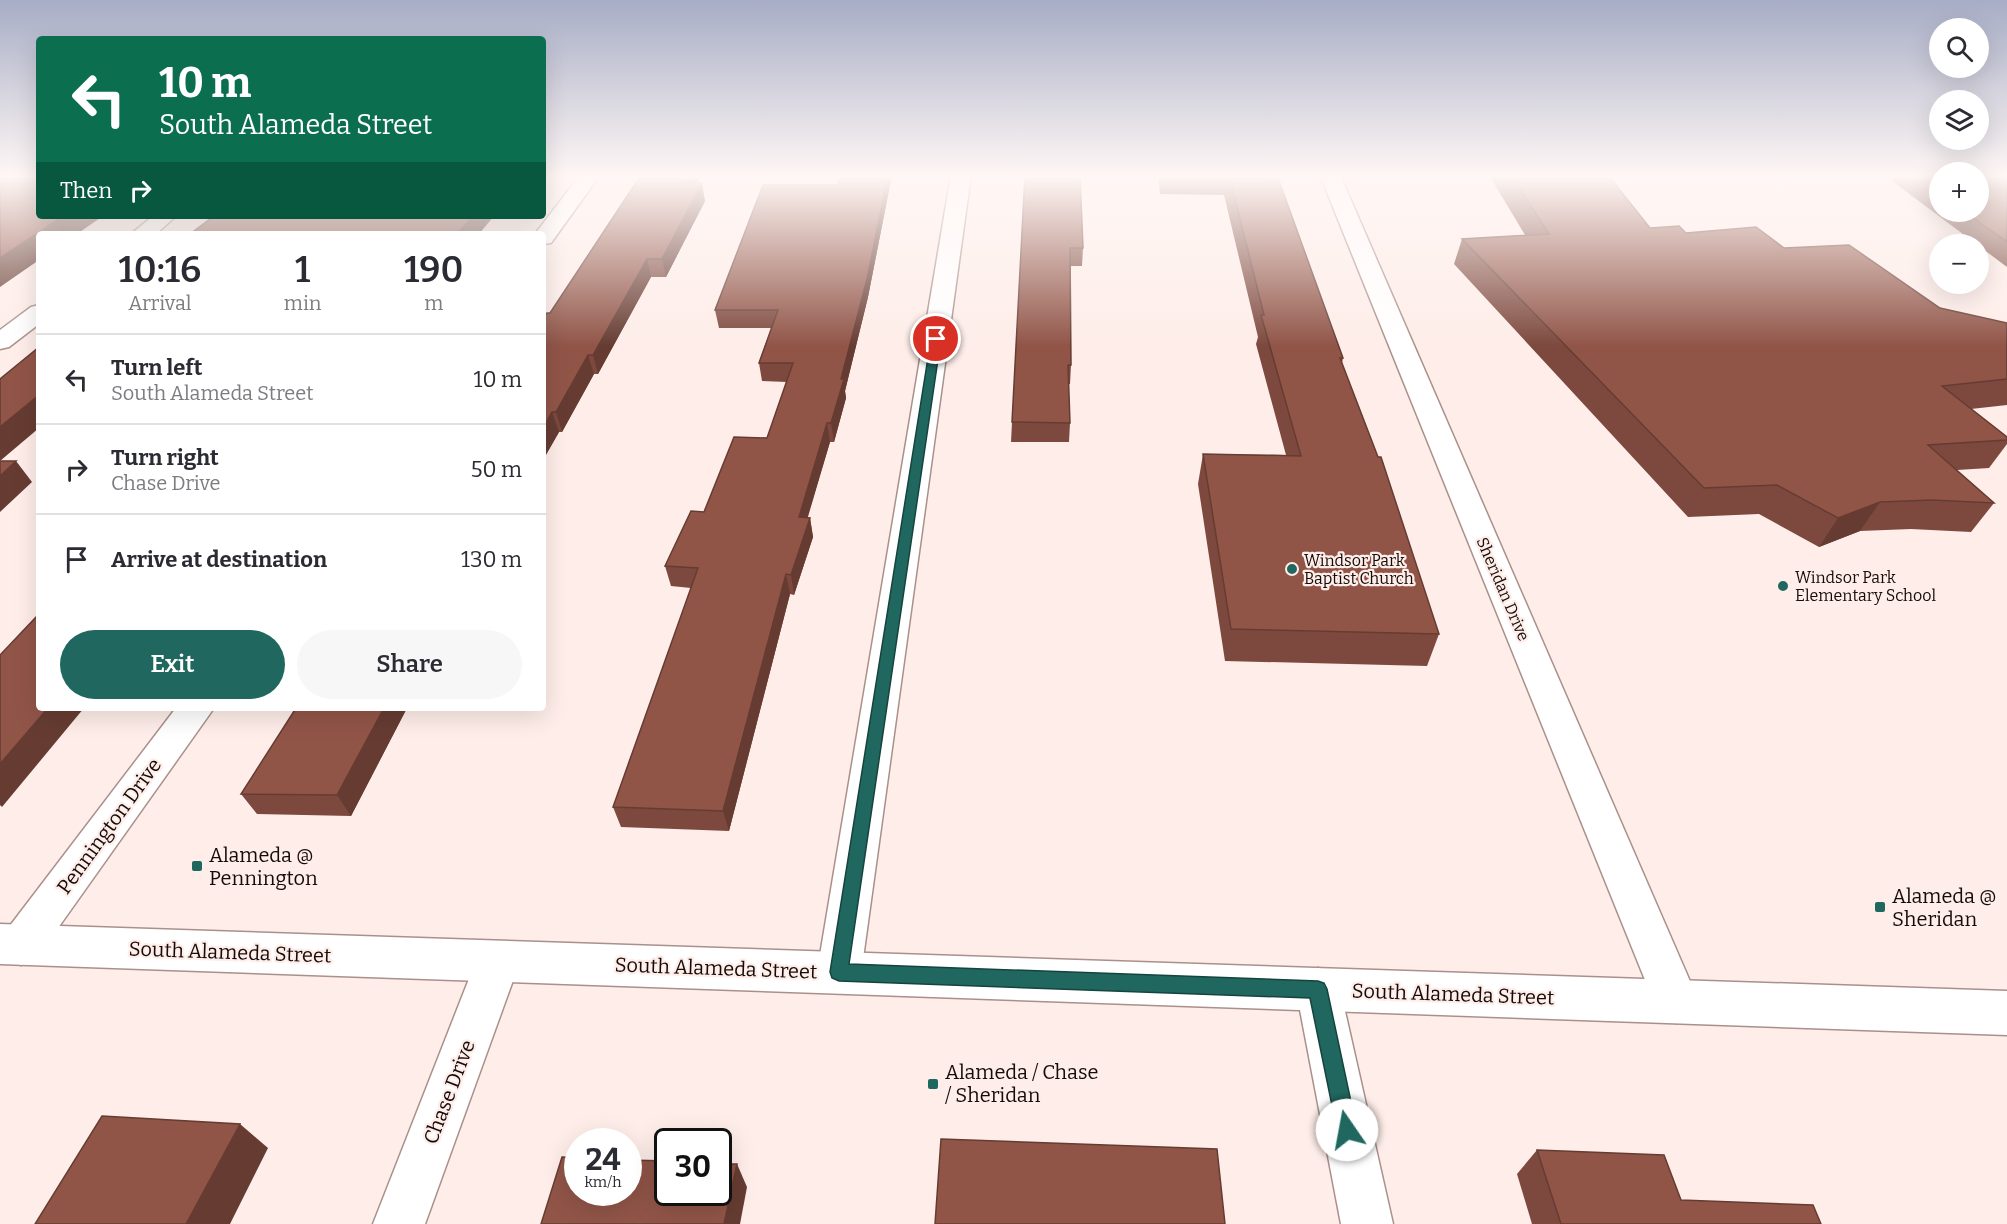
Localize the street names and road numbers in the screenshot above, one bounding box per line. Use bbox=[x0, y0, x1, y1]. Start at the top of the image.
street label: Sheridan Drive bbox=[1473, 534, 1533, 644]
street label: Pennington Drive bbox=[52, 753, 166, 899]
street label: South Alameda Street bbox=[128, 936, 332, 968]
street label: South Alameda Street bbox=[614, 952, 818, 984]
street label: South Alameda Street bbox=[1351, 978, 1555, 1010]
street label: Chase Drive bbox=[418, 1037, 480, 1147]

